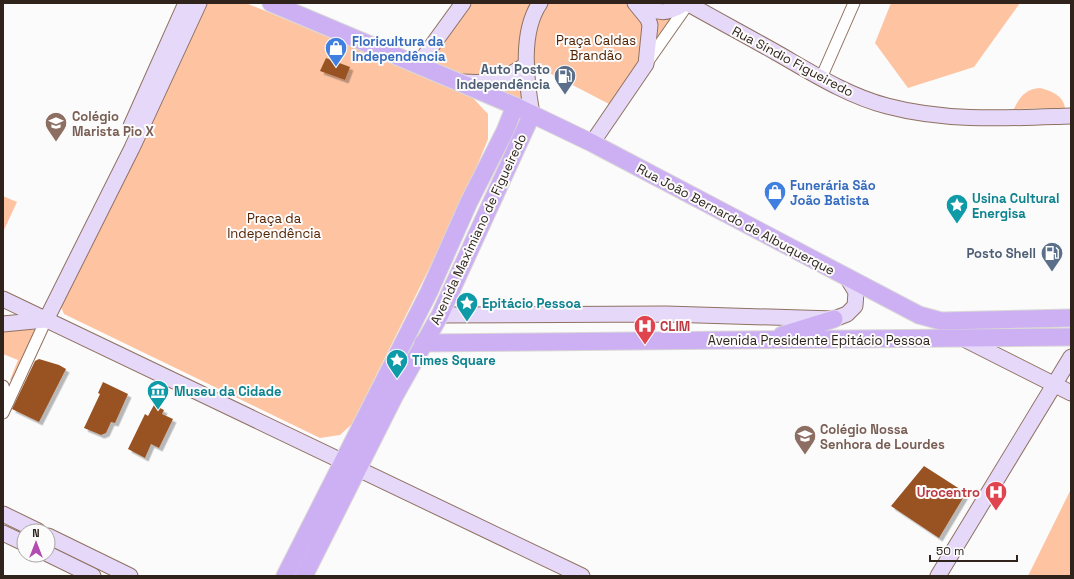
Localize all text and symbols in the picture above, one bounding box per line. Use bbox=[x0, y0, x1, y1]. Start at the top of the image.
street label: Rua Síndio Figueiredo bbox=[729, 22, 856, 101]
park label: Praça Caldas Brandão bbox=[556, 32, 636, 64]
place label: Floricultura da Independência bbox=[352, 33, 446, 65]
shop icon: Floricultura da Independência bbox=[323, 35, 349, 68]
place label: Auto Posto Independência bbox=[457, 61, 550, 93]
fuel station icon: Auto Posto Independência bbox=[552, 63, 578, 96]
place label: Colégio Marista Pio X bbox=[72, 108, 155, 140]
school or university icon: Colégio Marista Pio X bbox=[43, 110, 69, 143]
street label: Avenida Maximiano de Figueiredo bbox=[427, 131, 530, 328]
street label: Rua João Bernardo de Albuquerque bbox=[634, 160, 838, 279]
place label: Funerária São João Batista bbox=[790, 177, 876, 209]
shop icon: Funerária São João Batista bbox=[762, 179, 788, 212]
place label: Usina Cultural Energisa bbox=[972, 190, 1060, 222]
place icon: Usina Cultural Energisa bbox=[944, 192, 970, 225]
park label: Praça da Independência bbox=[227, 210, 321, 242]
fuel station icon: Posto Shell bbox=[1039, 240, 1065, 273]
place label: Posto Shell bbox=[966, 245, 1036, 262]
place icon: Epitácio Pessoa bbox=[454, 290, 480, 323]
place label: Epitácio Pessoa bbox=[482, 295, 581, 312]
hospital icon: CLIM bbox=[632, 313, 658, 346]
place label: CLIM bbox=[660, 318, 690, 335]
street label: Avenida Presidente Epitácio Pessoa bbox=[708, 332, 931, 349]
place icon: Times Square bbox=[384, 347, 410, 380]
place label: Times Square bbox=[412, 352, 496, 369]
museum icon: Museu da Cidade bbox=[145, 378, 171, 411]
place label: Museu da Cidade bbox=[174, 383, 282, 400]
place label: Colégio Nossa Senhora de Lourdes bbox=[820, 421, 945, 453]
school or university icon: Colégio Nossa Senhora de Lourdes bbox=[792, 423, 818, 456]
hospital icon: Urocentro bbox=[983, 479, 1009, 512]
place label: Urocentro bbox=[917, 484, 980, 501]
north arrow bbox=[16, 523, 56, 563]
text: N bbox=[32, 526, 40, 540]
scale bar bbox=[930, 537, 1017, 563]
text: 50 m bbox=[936, 543, 964, 559]

